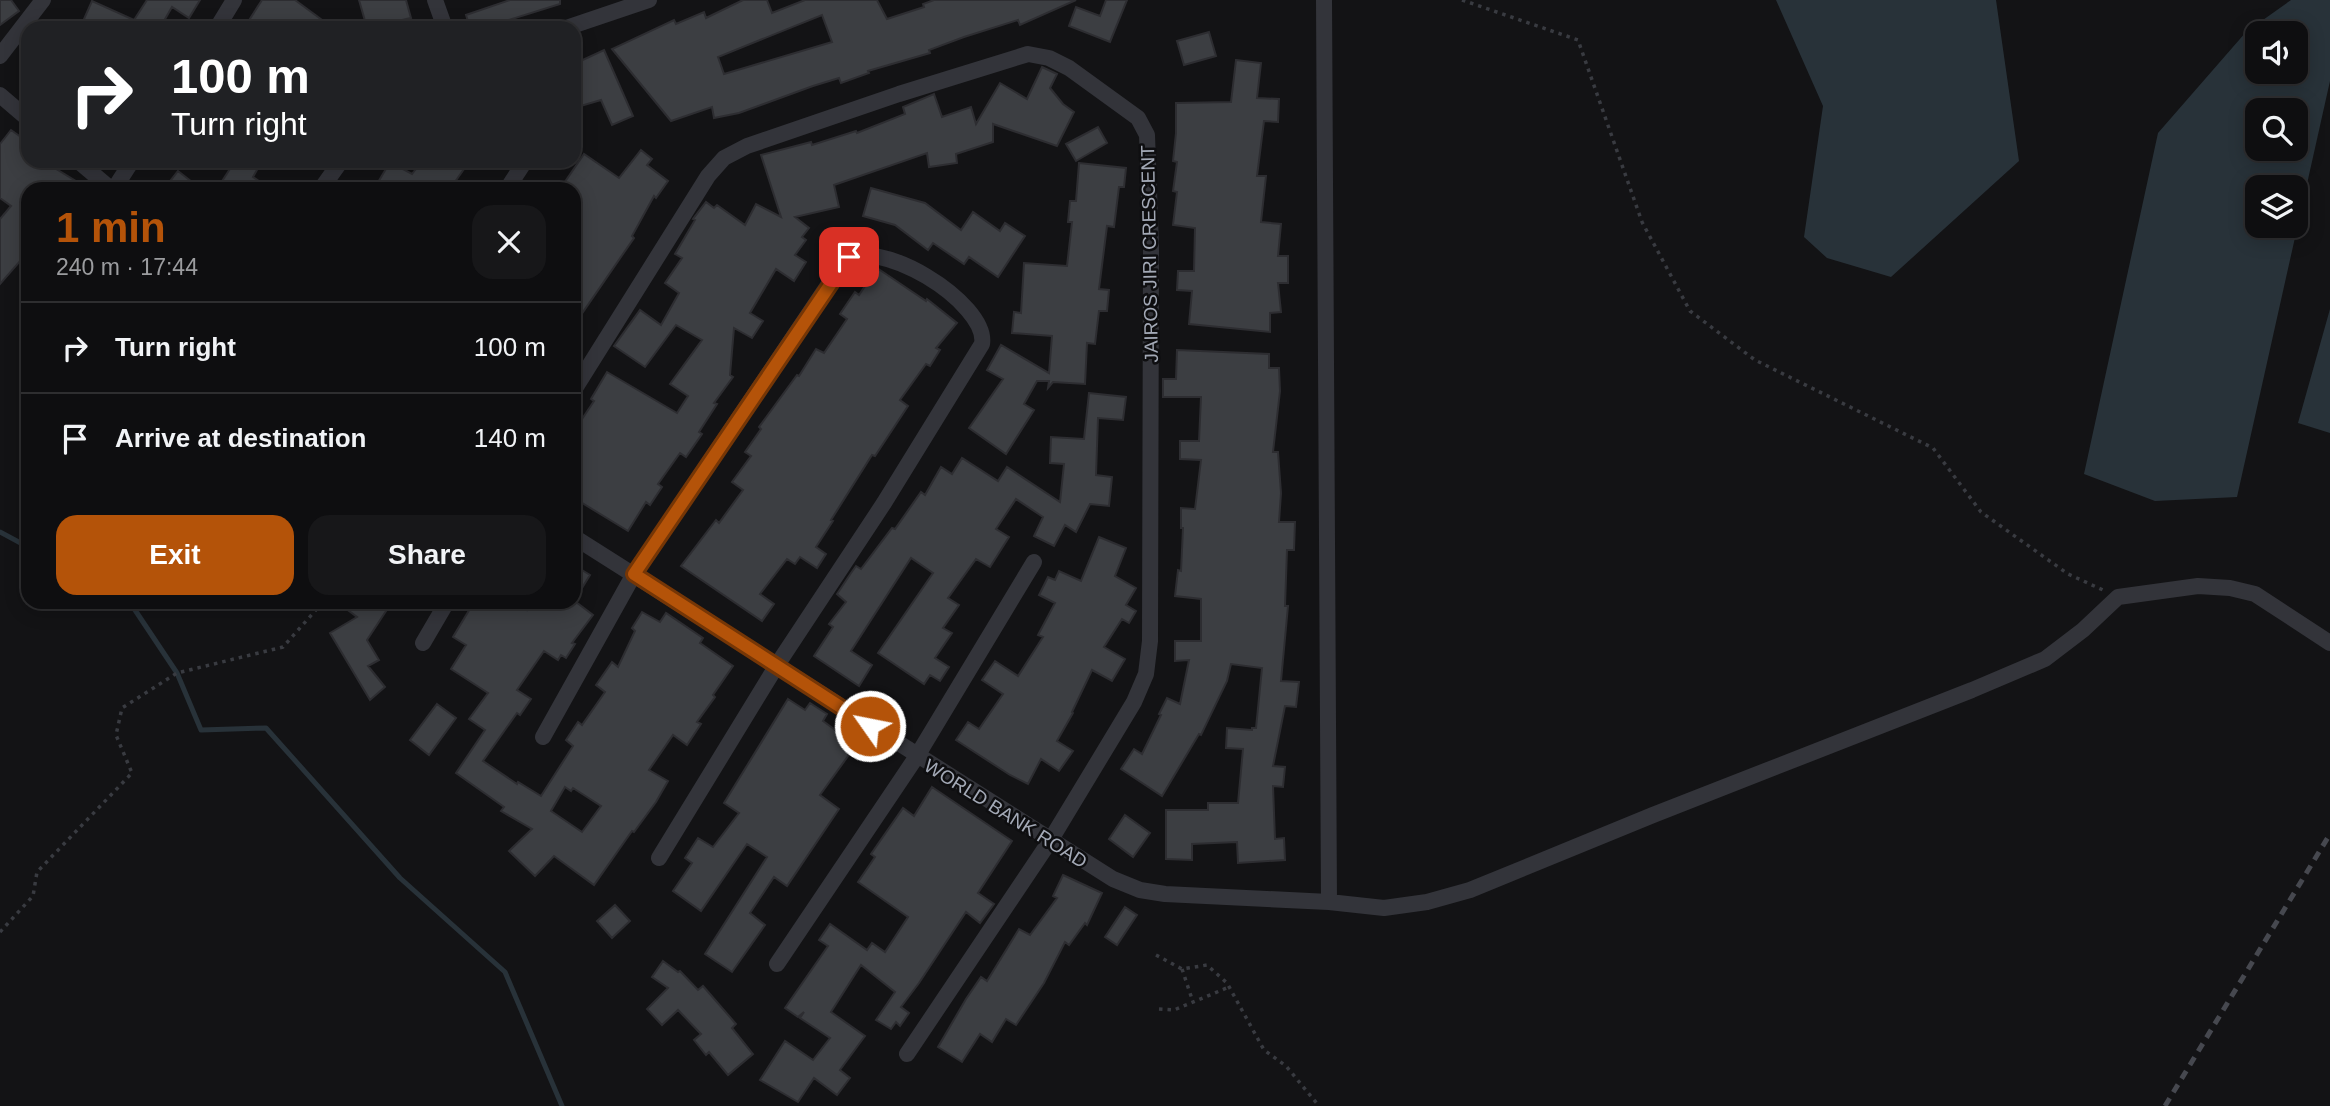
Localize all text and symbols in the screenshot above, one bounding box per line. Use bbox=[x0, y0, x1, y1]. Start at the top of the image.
map controls bbox=[2245, 21, 2308, 238]
button: sound bbox=[2245, 21, 2308, 84]
icon: right bbox=[56, 49, 147, 140]
text: 100 m bbox=[171, 49, 310, 103]
button: search bbox=[2245, 98, 2308, 161]
text: Turn right bbox=[171, 106, 307, 142]
street label: JAIROS JIRI CRESCENT bbox=[1137, 145, 1162, 363]
button: layers bbox=[2245, 175, 2308, 238]
text: 1 min bbox=[56, 204, 166, 251]
button: close bbox=[472, 205, 546, 279]
pin bbox=[819, 227, 879, 287]
icon: arrive bbox=[830, 238, 868, 276]
text: 240 m · 17:44 bbox=[56, 254, 198, 280]
icon: right bbox=[56, 329, 94, 367]
text: Turn right bbox=[115, 332, 236, 362]
text: 100 m bbox=[474, 332, 546, 362]
icon: arrive bbox=[56, 420, 94, 458]
text: Arrive at destination bbox=[115, 423, 366, 453]
text: 140 m bbox=[474, 423, 546, 453]
button: Exit bbox=[56, 515, 294, 595]
button: Share bbox=[308, 515, 546, 595]
position arrow bbox=[833, 689, 907, 763]
street label: WORLD BANK ROAD bbox=[920, 755, 1091, 872]

